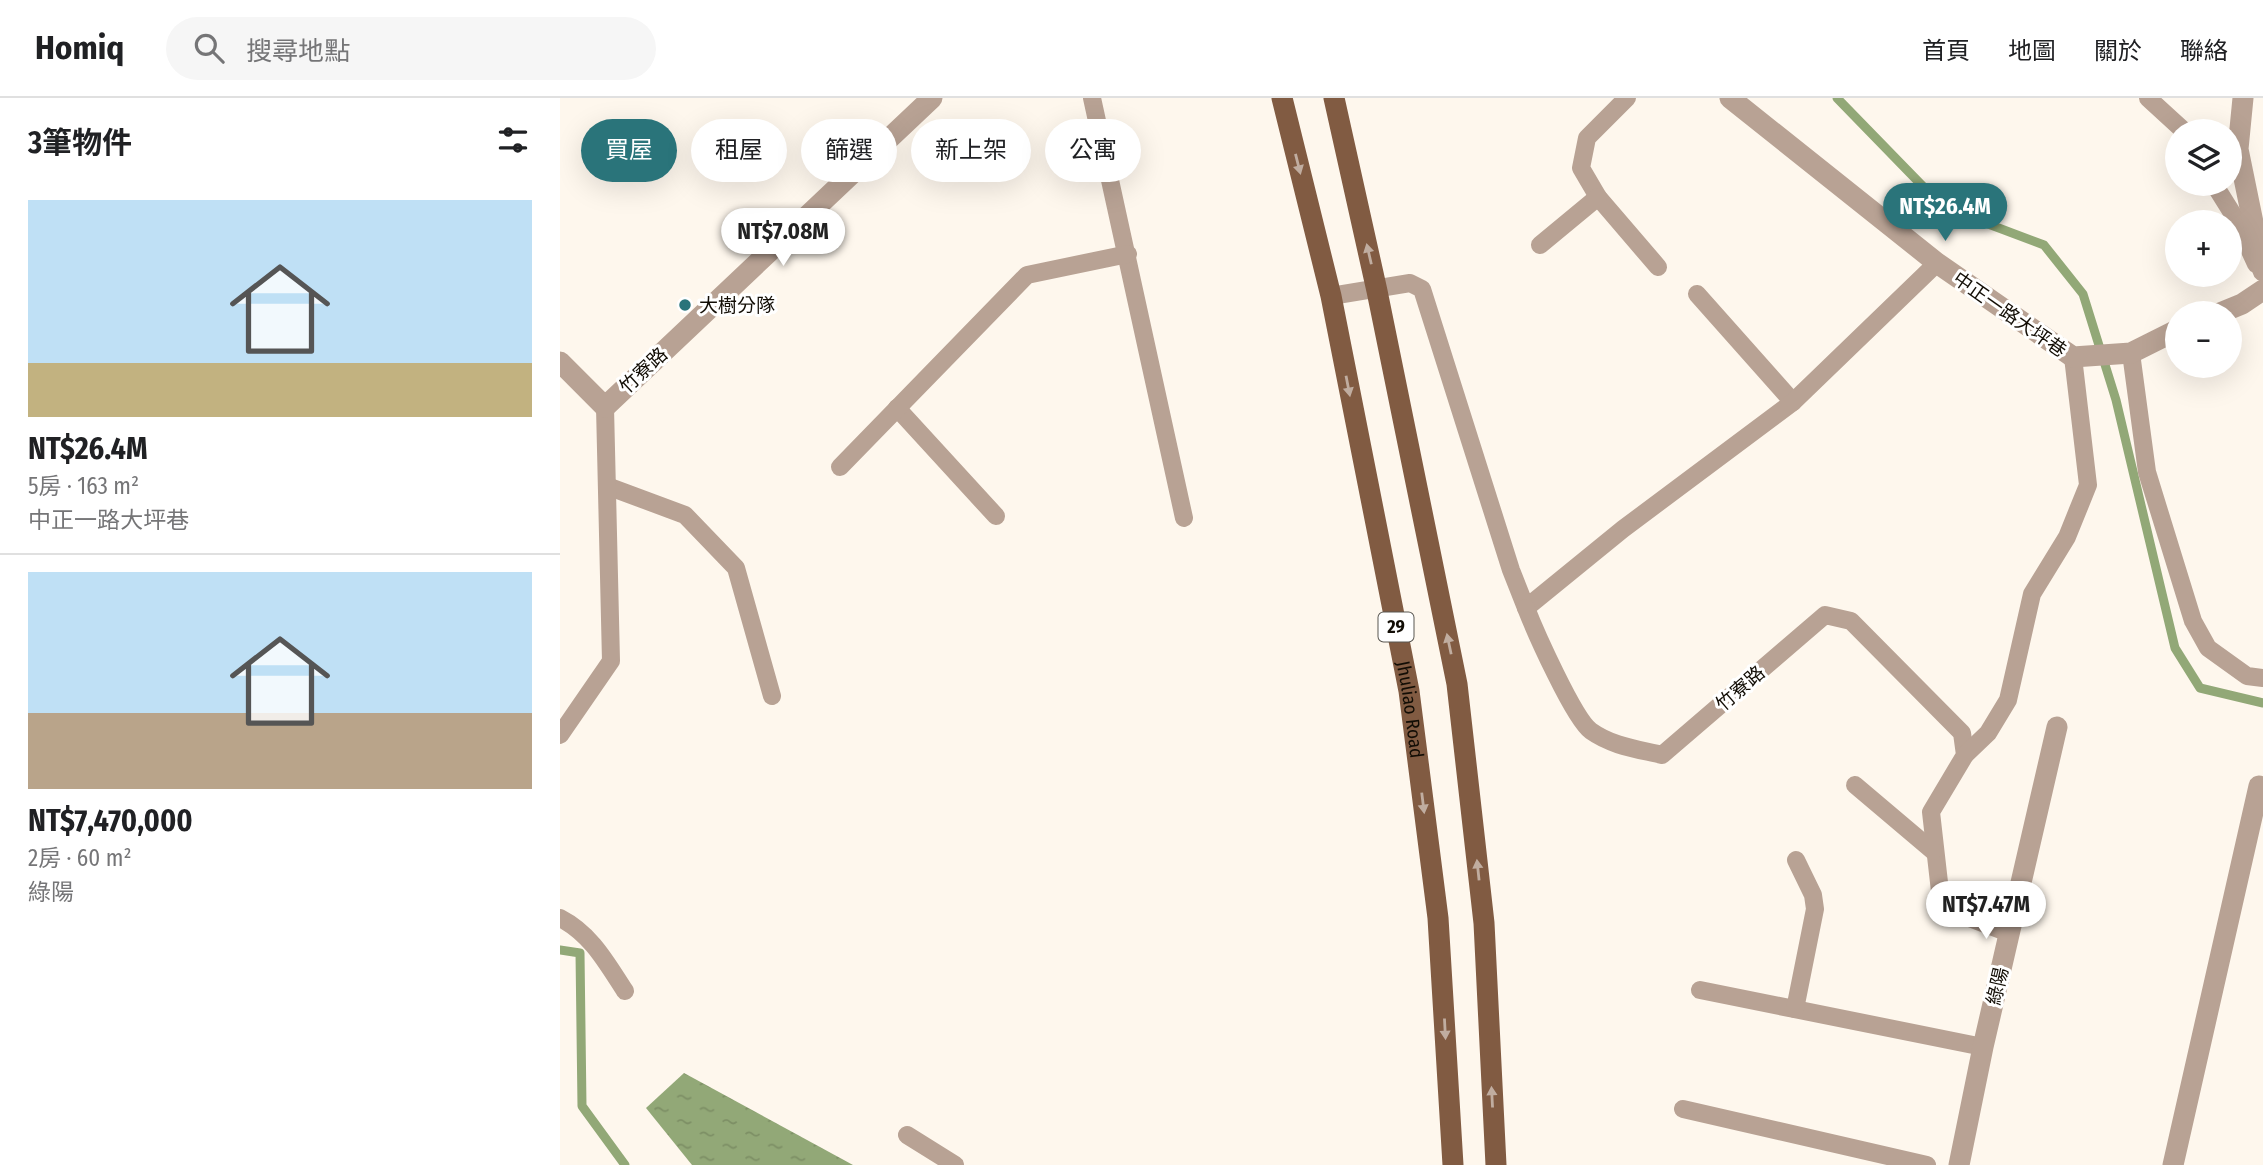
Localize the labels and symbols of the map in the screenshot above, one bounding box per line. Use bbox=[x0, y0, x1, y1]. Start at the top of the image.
one-way arrow bbox=[1293, 153, 1304, 175]
pin: NT$26.4M bbox=[1873, 184, 2017, 243]
pin: NT$7.08M bbox=[711, 208, 855, 268]
one-way arrow bbox=[1363, 242, 1374, 264]
street label: 中正一路大坪巷 bbox=[1949, 267, 2071, 362]
place label: 大樹分隊 bbox=[699, 294, 775, 317]
marker: 大樹分隊 bbox=[677, 297, 693, 313]
street label: 竹寮路 bbox=[615, 343, 672, 398]
one-way arrow bbox=[1343, 375, 1354, 397]
road number: 29 bbox=[1378, 612, 1414, 642]
one-way arrow bbox=[1444, 633, 1455, 655]
street label: Jhuliao Road bbox=[1391, 659, 1428, 759]
street label: 竹寮路 bbox=[1711, 661, 1769, 716]
one-way arrow bbox=[1418, 792, 1429, 814]
one-way arrow bbox=[1472, 859, 1483, 881]
pin: NT$7.47M bbox=[1914, 882, 2058, 941]
street label: 綠陽 bbox=[1982, 965, 2013, 1007]
one-way arrow bbox=[1439, 1018, 1450, 1040]
one-way arrow bbox=[1487, 1086, 1498, 1108]

